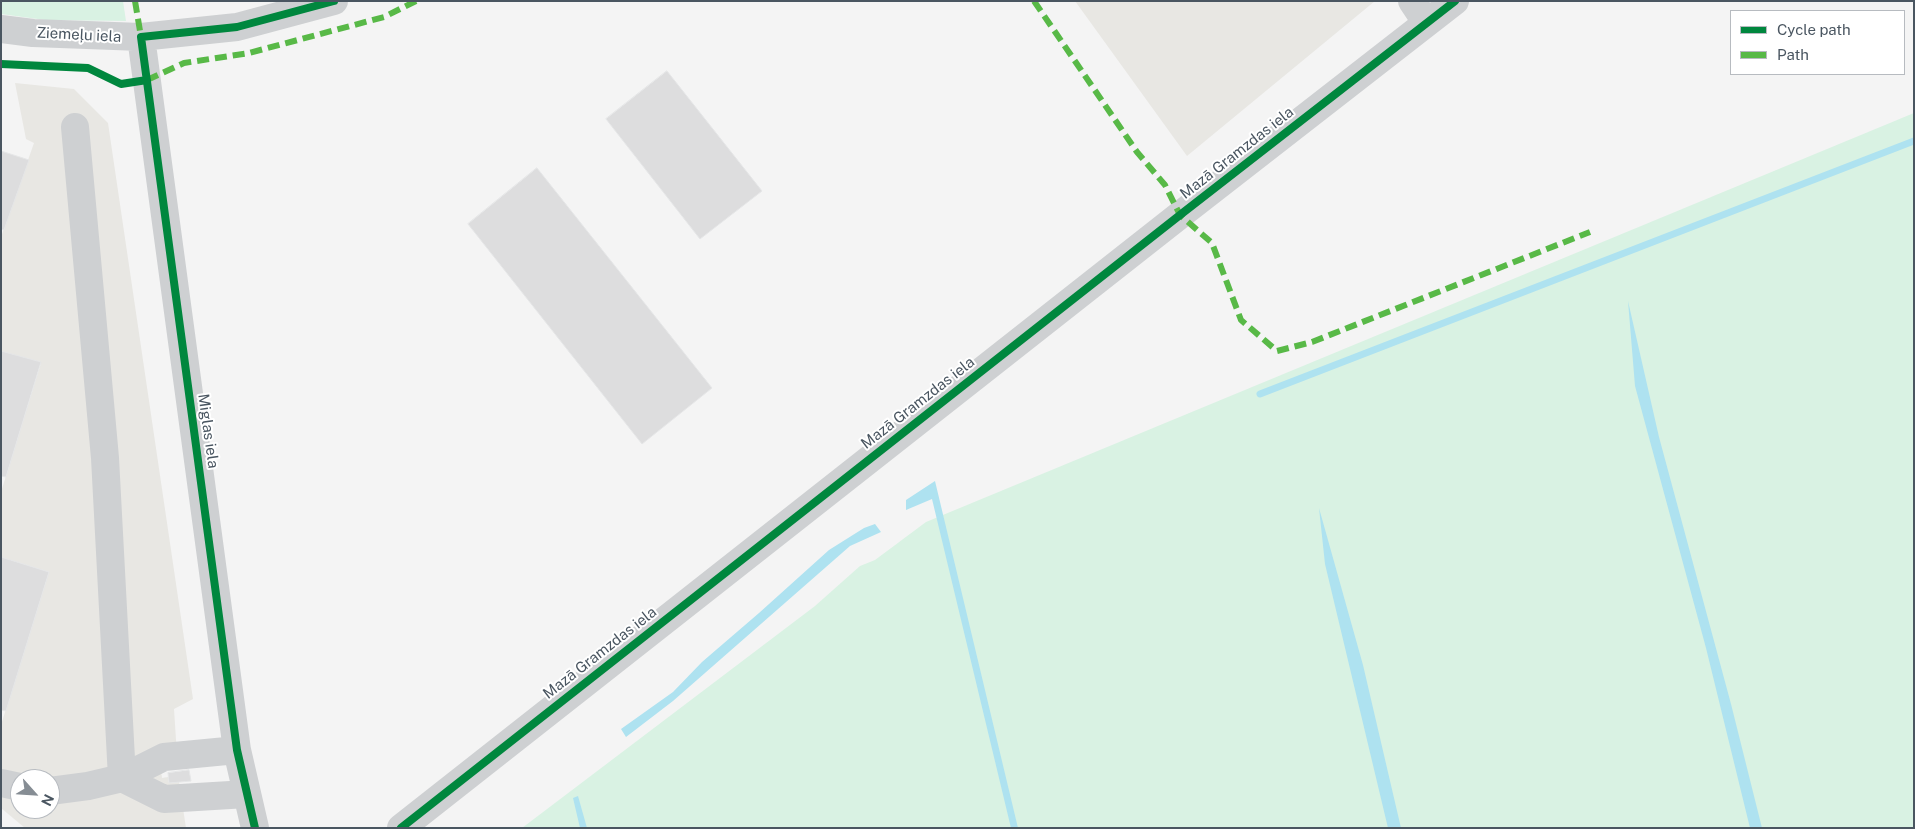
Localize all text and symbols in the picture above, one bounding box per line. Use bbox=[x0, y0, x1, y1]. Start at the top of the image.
legend bbox=[1730, 10, 1905, 75]
text: Cycle path bbox=[1777, 21, 1851, 38]
street label: Ziemeļu iela bbox=[36, 24, 122, 46]
text: Path bbox=[1777, 46, 1809, 63]
street label: Mazā Gramzdas iela bbox=[1177, 103, 1297, 203]
street label: Mazā Gramzdas iela bbox=[858, 353, 978, 453]
street label: Miglas iela bbox=[194, 393, 222, 469]
street label: Mazā Gramzdas iela bbox=[540, 603, 660, 703]
north arrow bbox=[10, 769, 60, 819]
text: N bbox=[38, 792, 57, 809]

